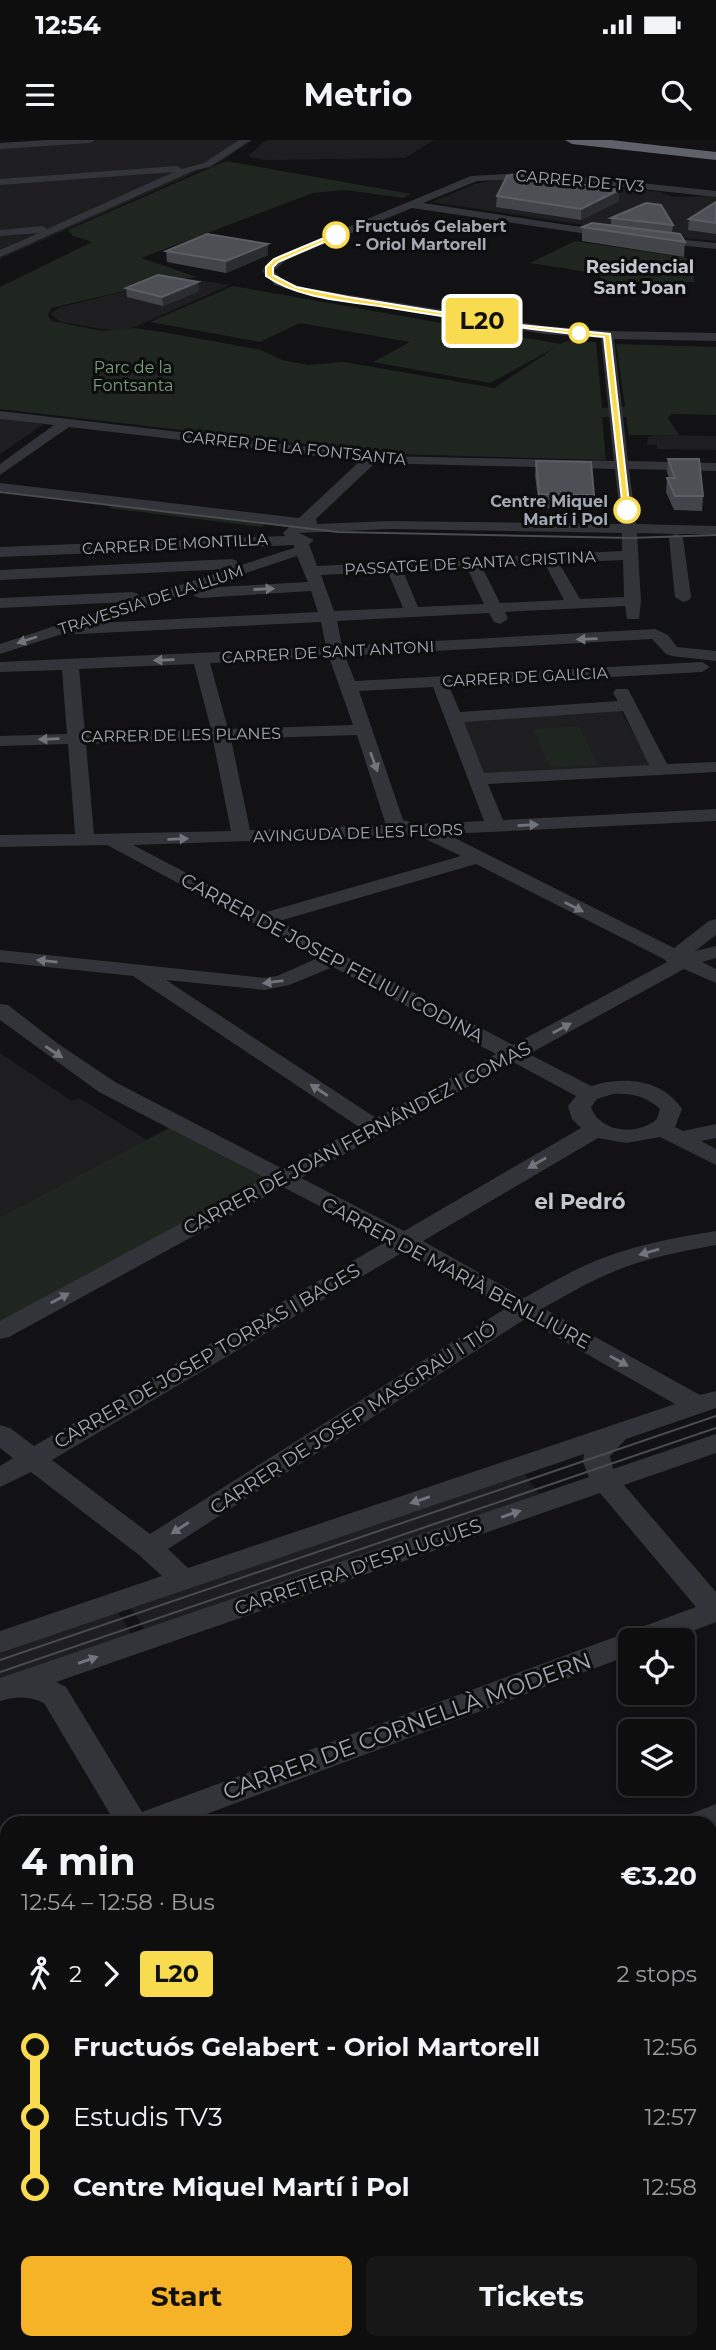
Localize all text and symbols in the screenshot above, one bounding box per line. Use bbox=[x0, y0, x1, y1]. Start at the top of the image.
text: 12:54 bbox=[35, 9, 101, 41]
text: Metrio bbox=[304, 75, 412, 114]
icon: menu bbox=[21, 76, 59, 114]
icon: search bbox=[657, 76, 695, 114]
street label: CARRER DE TV3 bbox=[515, 166, 645, 196]
place label: Fructuós Gelabert - Oriol Martorell bbox=[355, 217, 506, 254]
marker: Fructuós Gelabert - Oriol Martorell bbox=[323, 222, 349, 248]
district label: Residencial Sant Joan bbox=[586, 256, 694, 299]
line badge: L20 bbox=[442, 298, 522, 344]
text: L20 bbox=[460, 306, 504, 335]
unlabelled marker bbox=[569, 323, 589, 343]
park label: Parc de la Fontsanta bbox=[93, 358, 173, 395]
street label: CARRER DE LA FONTSANTA bbox=[181, 427, 407, 469]
place label: Centre Miquel Martí i Pol bbox=[490, 492, 608, 529]
marker: Centre Miquel Martí i Pol bbox=[614, 497, 640, 523]
street label: CARRER DE MONTILLA bbox=[81, 530, 269, 558]
street label: PASSATGE DE SANTA CRISTINA bbox=[344, 547, 597, 579]
street label: TRAVESSIA DE LA LLUM bbox=[56, 561, 246, 639]
one-way arrow bbox=[253, 583, 275, 594]
one-way arrow bbox=[576, 633, 598, 645]
one-way arrow bbox=[17, 635, 38, 646]
street label: CARRER DE SANT ANTONI bbox=[221, 637, 435, 667]
one-way arrow bbox=[153, 654, 175, 666]
street label: CARRER DE GALICIA bbox=[442, 663, 609, 691]
street label: CARRER DE LES PLANES bbox=[81, 724, 281, 746]
one-way arrow bbox=[38, 733, 60, 744]
one-way arrow bbox=[369, 751, 380, 772]
street label: AVINGUDA DE LES FLORS bbox=[253, 820, 463, 846]
one-way arrow bbox=[517, 820, 539, 831]
one-way arrow bbox=[167, 834, 189, 845]
street label: CARRER DE JOSEP FELIU I CODINA bbox=[177, 868, 487, 1048]
one-way arrow bbox=[565, 900, 585, 912]
one-way arrow bbox=[35, 955, 57, 966]
one-way arrow bbox=[262, 976, 284, 987]
one-way arrow bbox=[552, 1022, 572, 1034]
street label: CARRER DE JOAN FERNÁNDEZ I COMAS bbox=[179, 1036, 535, 1240]
one-way arrow bbox=[45, 1045, 63, 1059]
one-way arrow bbox=[310, 1084, 329, 1097]
one-way arrow bbox=[527, 1157, 546, 1170]
district label: el Pedró bbox=[534, 1189, 626, 1214]
street label: CARRER DE MARIÀ BENLLIURE bbox=[318, 1192, 594, 1354]
one-way arrow bbox=[638, 1247, 659, 1257]
street label: CARRER DE JOSEP TORRAS I BAGES bbox=[50, 1259, 364, 1453]
one-way arrow bbox=[50, 1293, 70, 1304]
street label: CARRER DE JOSEP MASGRAU I TIÓ bbox=[206, 1317, 500, 1519]
one-way arrow bbox=[609, 1355, 628, 1367]
one-way arrow bbox=[409, 1495, 430, 1506]
one-way arrow bbox=[501, 1508, 522, 1519]
street label: CARRETERA D'ESPLUGUES bbox=[231, 1514, 485, 1620]
one-way arrow bbox=[171, 1521, 189, 1535]
map controls bbox=[618, 1628, 695, 1796]
button: locate bbox=[618, 1628, 695, 1705]
street label: CARRER DE CORNELLÀ MODERN bbox=[219, 1646, 595, 1806]
one-way arrow bbox=[77, 1654, 98, 1665]
button: layers bbox=[618, 1719, 695, 1796]
text: 4 min bbox=[21, 1838, 136, 1885]
text: €3.20 bbox=[620, 1860, 697, 1892]
text: 12:54 – 12:58 · Bus bbox=[21, 1888, 215, 1916]
icon: walk bbox=[21, 1955, 59, 1993]
icon: forward bbox=[92, 1955, 130, 1993]
text: L20 bbox=[154, 1959, 199, 1988]
text: 2 bbox=[69, 1960, 82, 1988]
text: 2 stops bbox=[617, 1960, 697, 1988]
text: Fructuós Gelabert - Oriol Martorell bbox=[73, 2031, 540, 2063]
text: 12:56 bbox=[644, 2033, 697, 2061]
text: Estudis TV3 bbox=[73, 2101, 223, 2133]
text: 12:57 bbox=[645, 2103, 697, 2131]
text: Centre Miquel Martí i Pol bbox=[73, 2171, 410, 2203]
text: 12:58 bbox=[643, 2173, 697, 2201]
button: Start bbox=[21, 2256, 352, 2336]
button: Tickets bbox=[366, 2256, 697, 2336]

